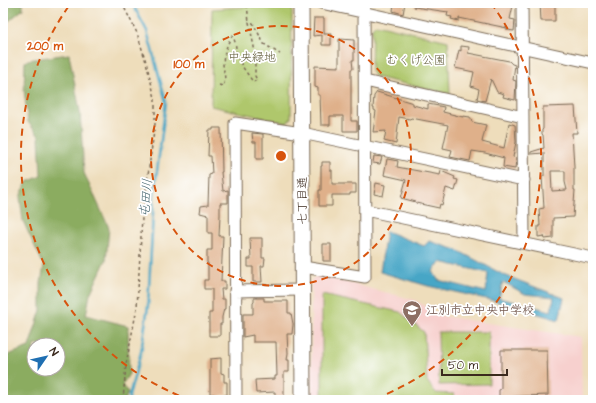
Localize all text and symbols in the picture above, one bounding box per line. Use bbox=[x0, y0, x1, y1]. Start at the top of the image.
text: 200 m bbox=[26, 38, 64, 55]
park label: 中央緑地 bbox=[228, 49, 276, 66]
park label: むくげ公園 bbox=[386, 52, 446, 69]
text: 100 m bbox=[174, 56, 205, 73]
centre of rings bbox=[274, 149, 288, 163]
street label: 七丁目通 bbox=[294, 177, 311, 225]
water label: 屯田川 bbox=[135, 178, 157, 218]
school or university icon: 江別市立中央中学校 bbox=[401, 299, 423, 327]
place label: 江別市立中央中学校 bbox=[426, 302, 534, 319]
north arrow bbox=[26, 337, 66, 377]
text: N bbox=[46, 345, 62, 359]
scale bar bbox=[442, 351, 507, 377]
text: 50 m bbox=[448, 357, 479, 374]

